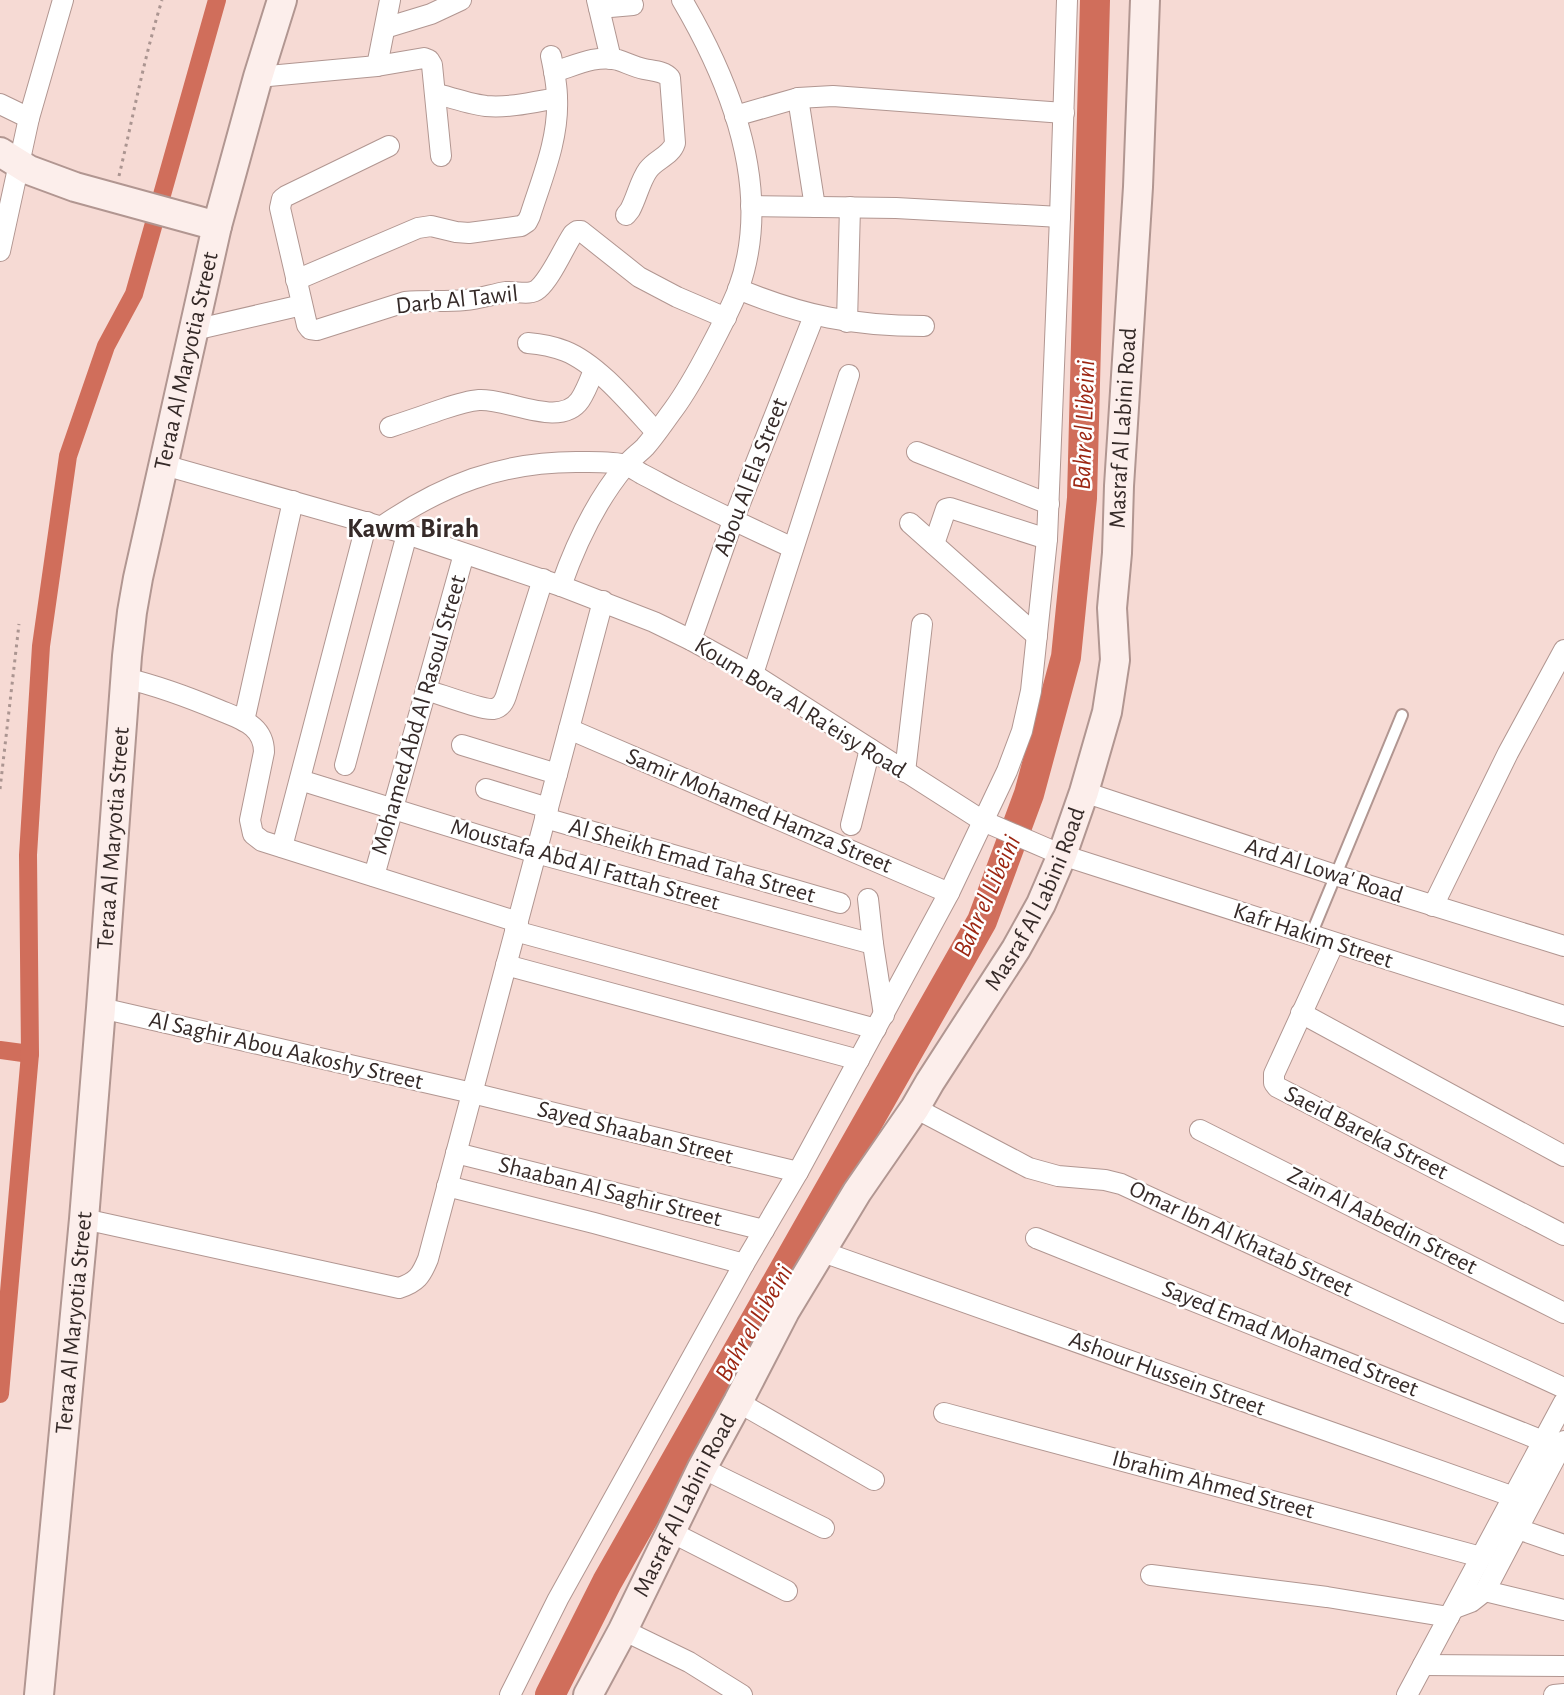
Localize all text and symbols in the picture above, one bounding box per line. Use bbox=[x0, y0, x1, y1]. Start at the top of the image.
street label: Teraa Al Maryotia Street bbox=[151, 249, 223, 472]
street label: Darb Al Tawil bbox=[395, 282, 519, 318]
street label: Masraf Al Labini Road bbox=[1106, 327, 1141, 529]
water label: Bahr el Libeini bbox=[1069, 359, 1099, 490]
street label: Abou Al Ela Street bbox=[710, 394, 792, 559]
district label: Kawm Birah bbox=[347, 515, 479, 542]
street label: Mohamed Abd Al Rasoul Street bbox=[368, 572, 471, 858]
street label: Koum Bora Al Ra'eisy Road bbox=[690, 633, 910, 783]
street label: Teraa Al Maryotia Street bbox=[93, 726, 134, 950]
street label: Samir Mohamed Hamza Street bbox=[623, 744, 896, 878]
street label: Masraf Al Labini Road bbox=[980, 804, 1090, 995]
street label: Al Sheikh Emad Taha Street bbox=[566, 814, 818, 908]
street label: Moustafa Abd Al Fattah Street bbox=[448, 815, 722, 915]
water label: Bahr el Libeini bbox=[949, 831, 1025, 961]
street label: Ard Al Lowa' Road bbox=[1242, 834, 1406, 908]
street label: Kafr Hakim Street bbox=[1230, 899, 1396, 973]
street label: Al Saghir Abou Aakoshy Street bbox=[147, 1008, 426, 1094]
street label: Saeid Bareka Street bbox=[1280, 1082, 1452, 1185]
street label: Sayed Shaaban Street bbox=[535, 1097, 736, 1169]
street label: Shaaban Al Saghir Street bbox=[496, 1153, 724, 1231]
street label: Zain Al Aabedin Street bbox=[1283, 1163, 1481, 1279]
street label: Omar Ibn Al Khatab Street bbox=[1125, 1177, 1357, 1302]
street label: Teraa Al Maryotia Street bbox=[52, 1210, 97, 1435]
water label: Bahr el Libeini bbox=[710, 1260, 798, 1386]
street label: Sayed Emad Mohamed Street bbox=[1159, 1277, 1422, 1402]
street label: Ashour Hussein Street bbox=[1066, 1327, 1269, 1421]
street label: Masraf Al Labini Road bbox=[629, 1410, 741, 1601]
street label: Ibrahim Ahmed Street bbox=[1110, 1447, 1317, 1524]

